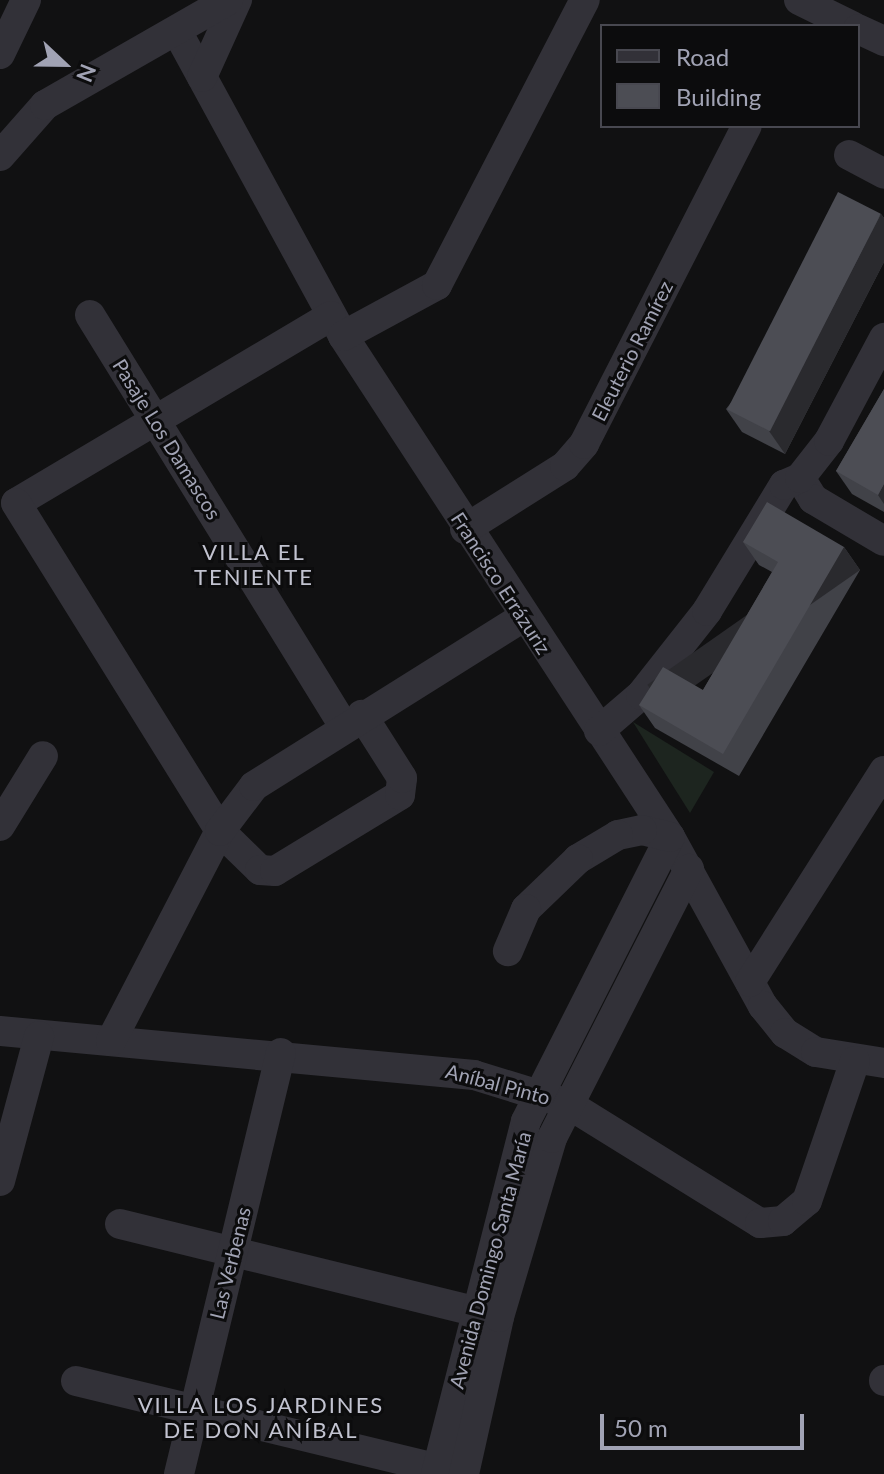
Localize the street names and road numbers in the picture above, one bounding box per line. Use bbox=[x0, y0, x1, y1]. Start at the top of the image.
street label: Eleuterio Ramírez bbox=[586, 277, 678, 425]
street label: Pasaje Los Damascos bbox=[108, 354, 226, 524]
street label: Francisco Errázuriz bbox=[446, 508, 556, 658]
street label: Aníbal Pinto bbox=[443, 1059, 553, 1109]
street label: Avenida Domingo Santa María bbox=[444, 1129, 536, 1391]
street label: Las Verbenas bbox=[204, 1204, 256, 1322]

